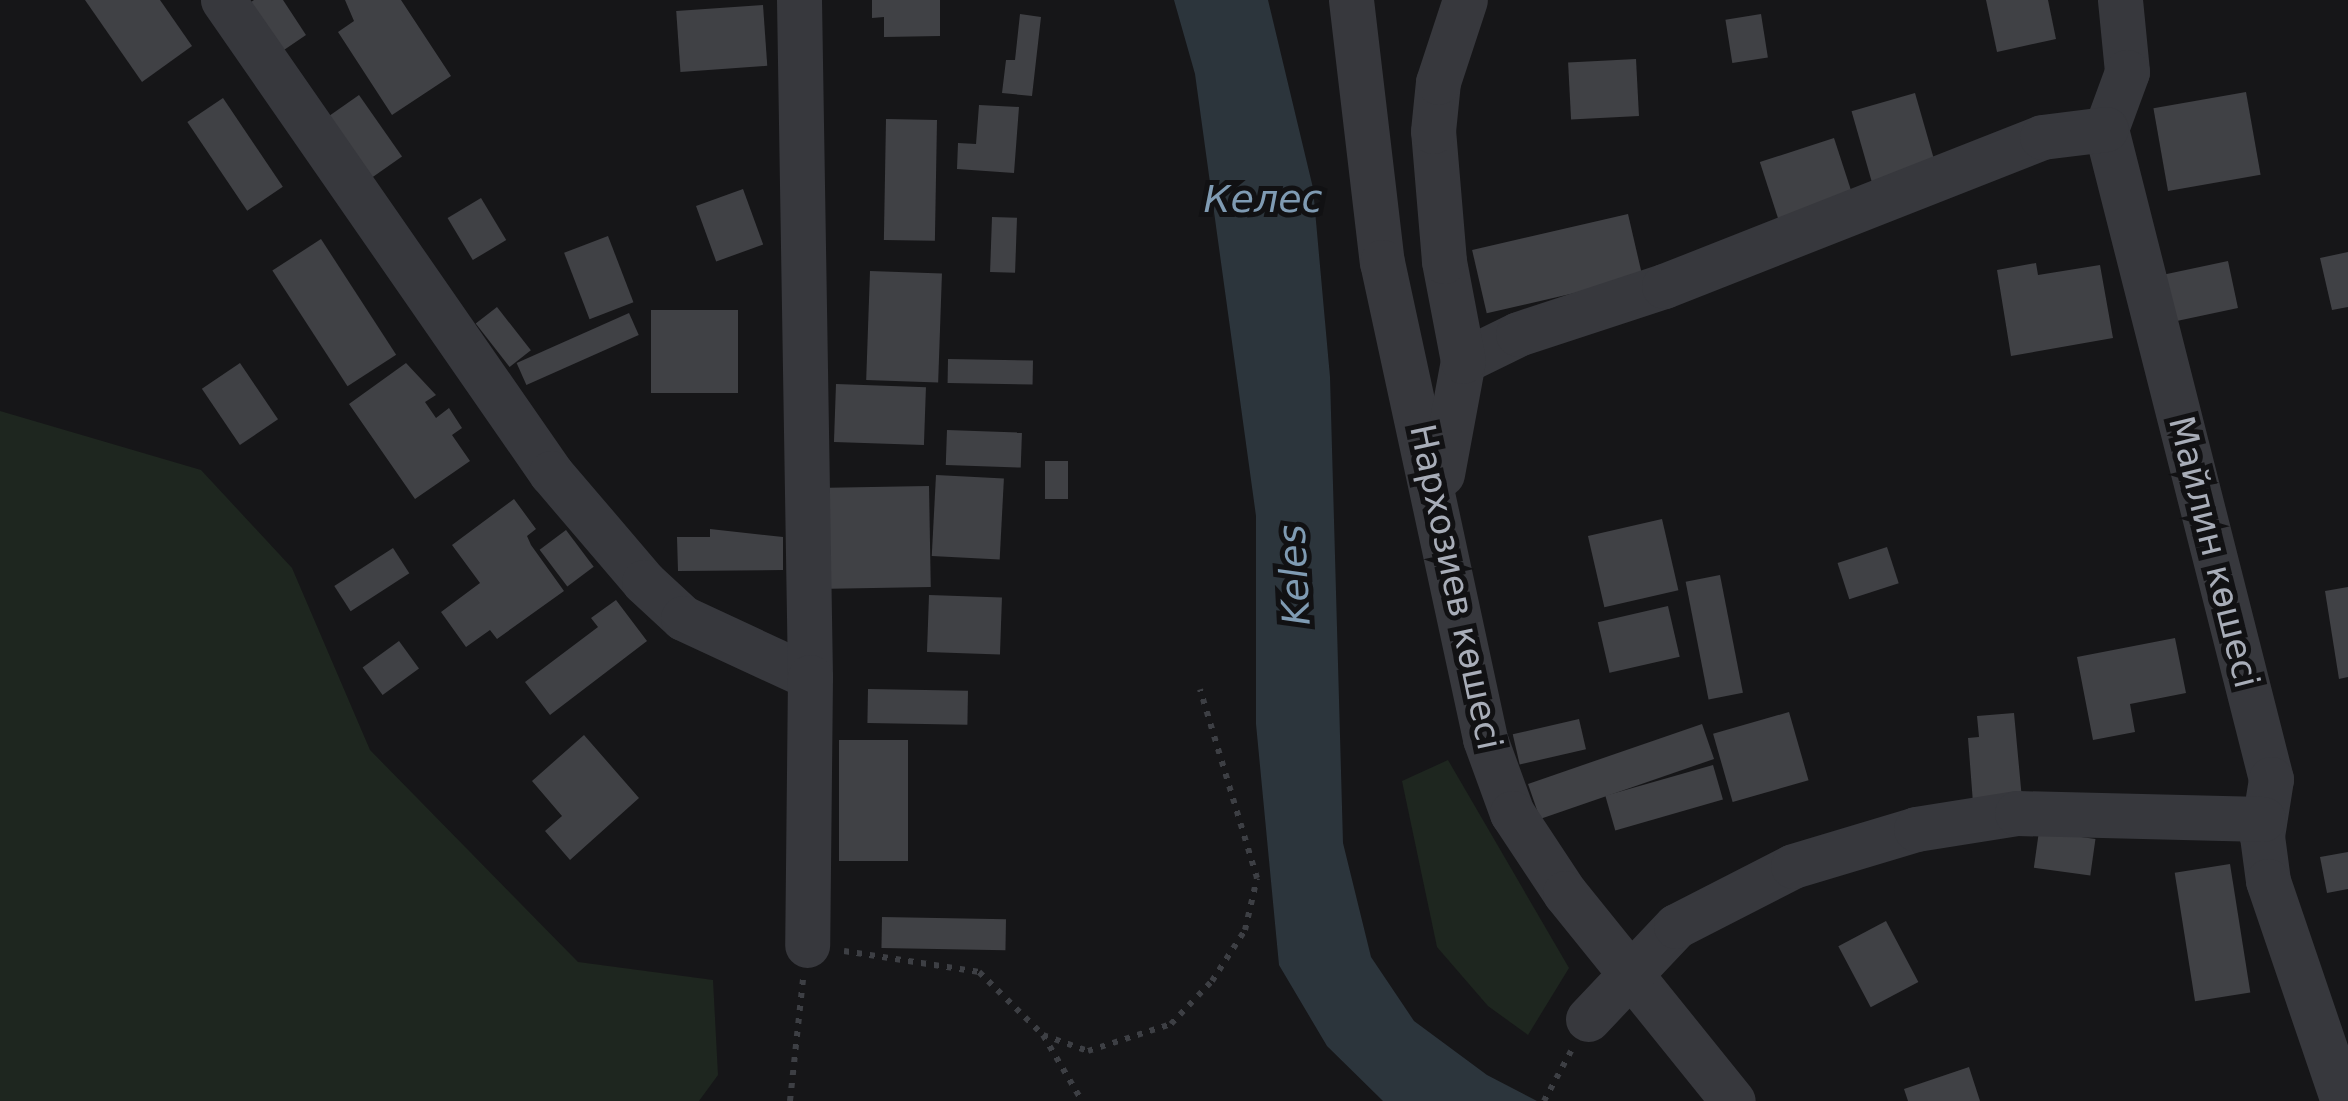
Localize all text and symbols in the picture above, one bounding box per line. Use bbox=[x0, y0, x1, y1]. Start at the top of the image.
water label: Келес bbox=[1204, 177, 1322, 223]
street label: Майлин көшесі bbox=[2160, 412, 2268, 692]
street label: Нархозиев көшесі bbox=[1401, 420, 1511, 754]
water label: Keles bbox=[1270, 524, 1320, 626]

